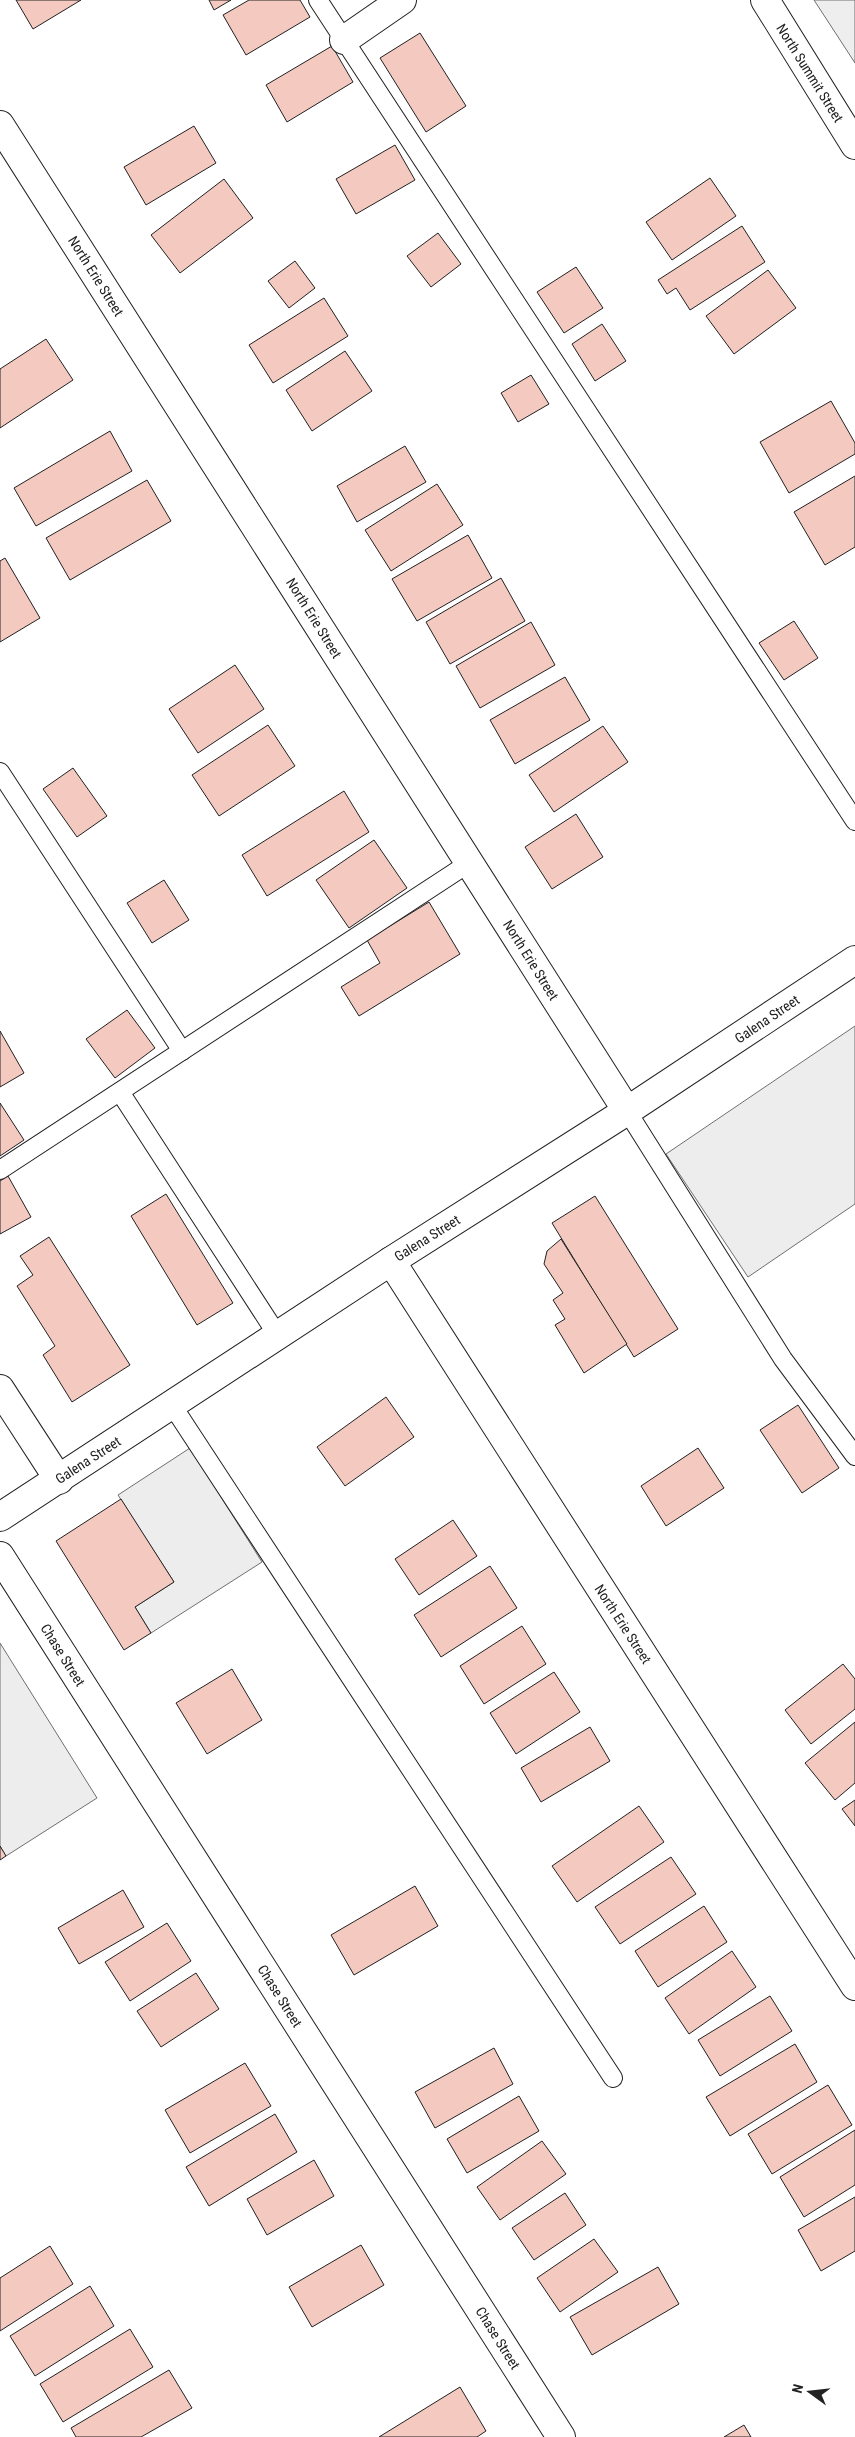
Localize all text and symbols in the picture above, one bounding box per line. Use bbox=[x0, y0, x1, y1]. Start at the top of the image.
street label: North Summit Street bbox=[773, 21, 847, 125]
street label: North Erie Street bbox=[65, 233, 127, 319]
street label: North Erie Street bbox=[283, 575, 345, 661]
street label: North Erie Street bbox=[500, 917, 562, 1003]
street label: Galena Street bbox=[732, 992, 802, 1046]
street label: Galena Street bbox=[391, 1212, 463, 1264]
street label: Galena Street bbox=[53, 1433, 123, 1487]
street label: North Erie Street bbox=[591, 1581, 655, 1667]
street label: Chase Street bbox=[38, 1621, 88, 1689]
street label: Chase Street bbox=[255, 1962, 305, 2030]
street label: Chase Street bbox=[473, 2304, 523, 2372]
north arrow bbox=[785, 2367, 835, 2417]
text: N bbox=[789, 2382, 806, 2395]

